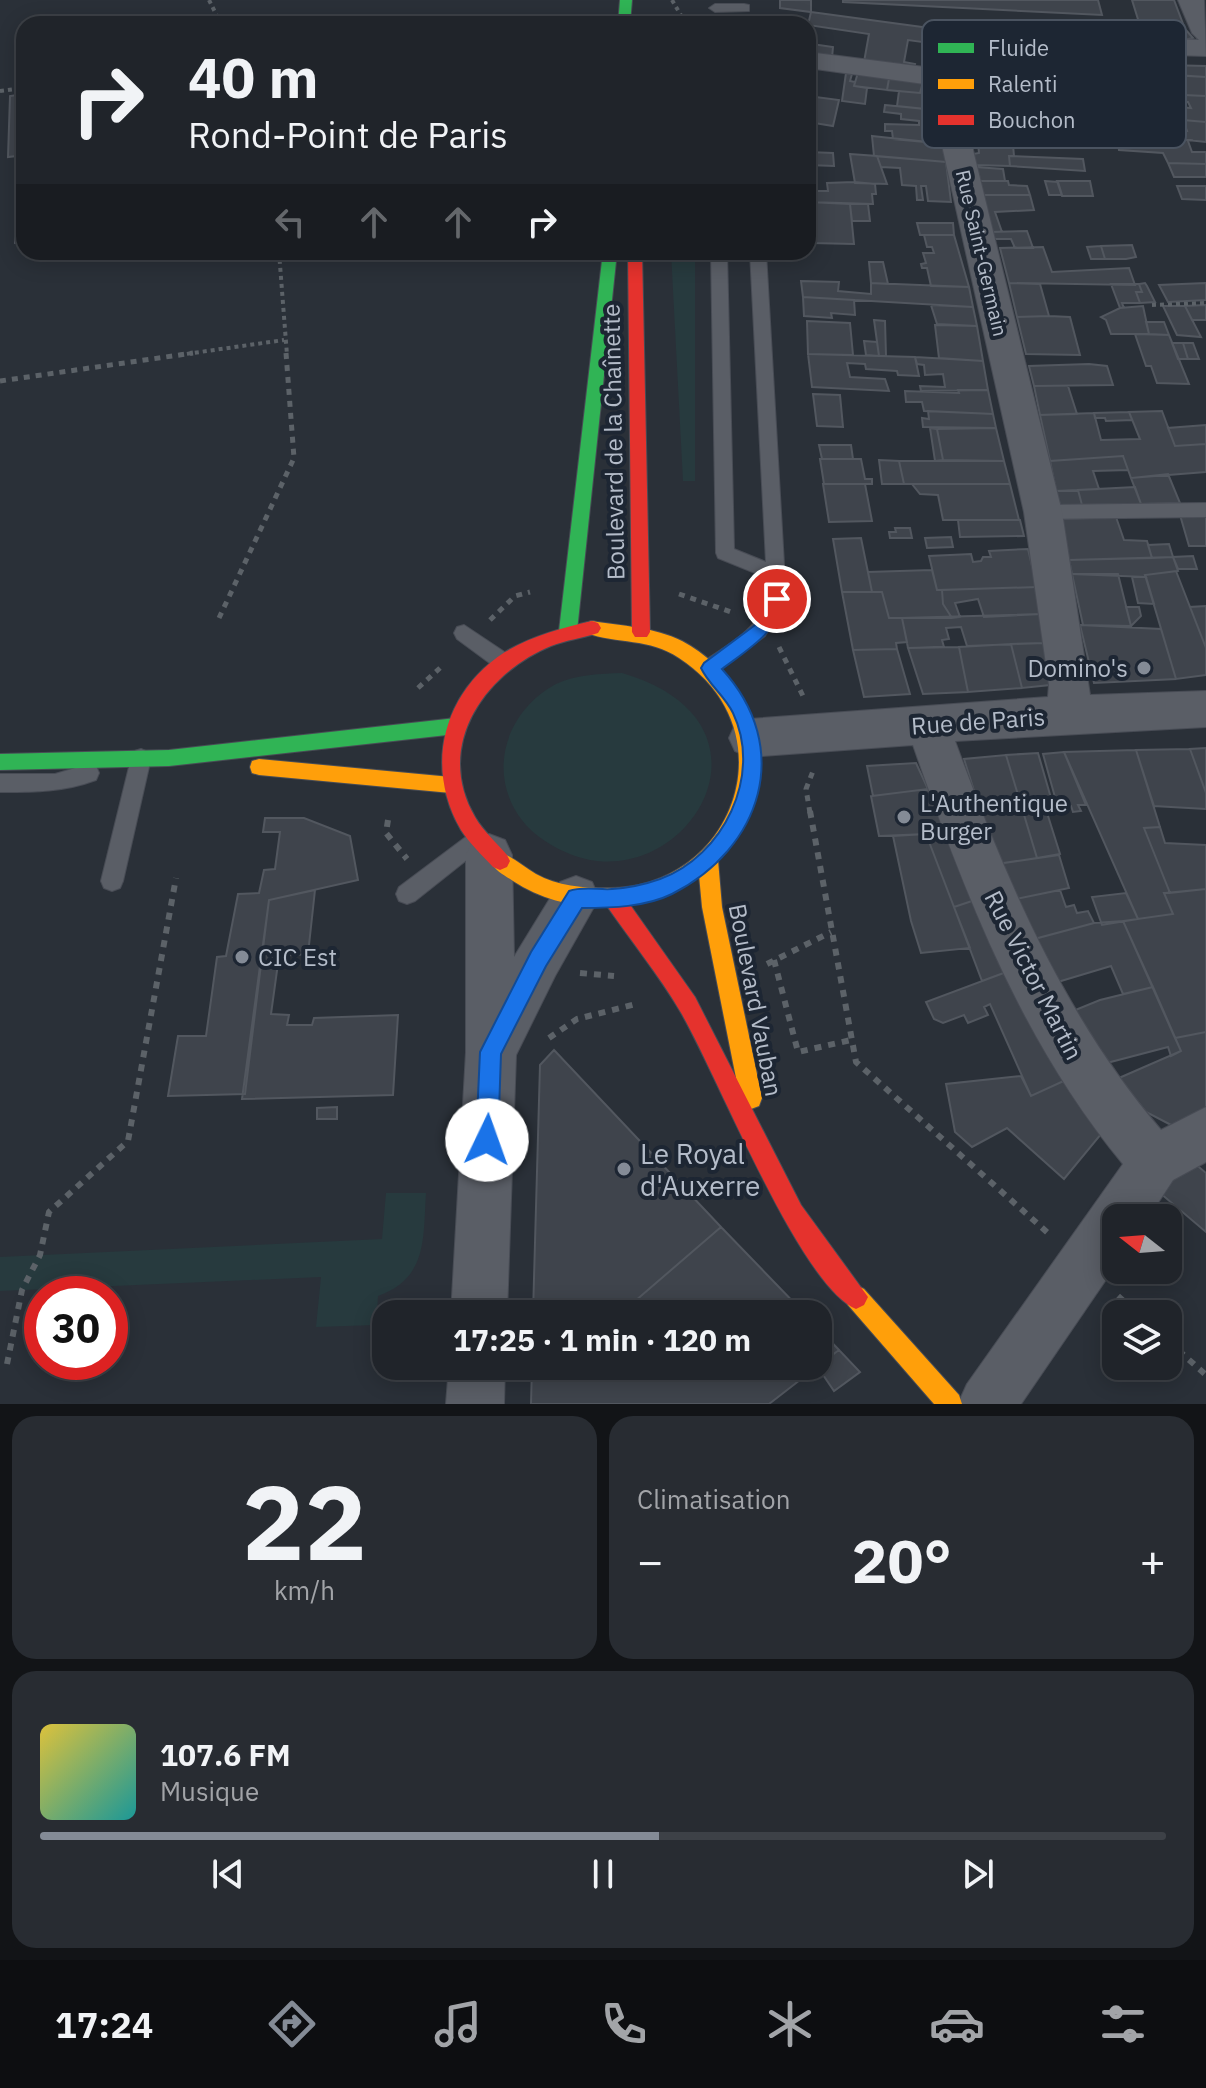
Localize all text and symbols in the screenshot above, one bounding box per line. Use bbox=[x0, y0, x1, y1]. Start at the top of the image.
legend bbox=[922, 20, 1186, 148]
text: Fluide bbox=[988, 33, 1049, 62]
text: 40 m bbox=[188, 41, 318, 113]
icon: right bbox=[56, 48, 160, 152]
text: Ralenti bbox=[988, 69, 1057, 98]
text: Bouchon bbox=[988, 105, 1076, 134]
text: Rond-Point de Paris bbox=[188, 111, 508, 158]
street label: Rue Saint-Germain bbox=[950, 167, 1014, 339]
icon: left bbox=[268, 200, 312, 244]
icon: ahead bbox=[352, 200, 396, 244]
icon: ahead bbox=[436, 200, 480, 244]
icon: right bbox=[520, 200, 564, 244]
street label: Boulevard de la Chaînette bbox=[595, 303, 631, 581]
pin bbox=[743, 565, 811, 633]
icon: arrive bbox=[755, 577, 799, 621]
place label: Domino's bbox=[1027, 652, 1128, 684]
marker: Domino's bbox=[1135, 659, 1153, 677]
street label: Rue de Paris bbox=[910, 700, 1046, 742]
place label: L'Authentique Burger bbox=[920, 787, 1068, 847]
marker: L'Authentique Burger bbox=[895, 808, 913, 826]
street label: Rue Victor Martin bbox=[978, 885, 1090, 1065]
street label: Boulevard Vauban bbox=[722, 901, 790, 1099]
place label: CIC Est bbox=[258, 941, 337, 973]
marker: CIC Est bbox=[233, 948, 251, 966]
position arrow bbox=[445, 1098, 529, 1182]
place label: Le Royal d'Auxerre bbox=[640, 1135, 761, 1204]
marker: Le Royal d'Auxerre bbox=[615, 1160, 633, 1178]
north arrow bbox=[1102, 1204, 1182, 1284]
map controls bbox=[1102, 1204, 1182, 1380]
speed limit sign: 30 bbox=[24, 1276, 128, 1380]
button: layers bbox=[1102, 1300, 1182, 1380]
text: 17:25 · 1 min · 120 m bbox=[453, 1320, 751, 1359]
text: 22 bbox=[242, 1453, 367, 1589]
text: Climatisation bbox=[637, 1482, 790, 1516]
text: 20° bbox=[851, 1521, 952, 1600]
text: − bbox=[637, 1532, 663, 1589]
text: + bbox=[1140, 1532, 1166, 1589]
text: km/h bbox=[274, 1573, 335, 1607]
text: 107.6 FM bbox=[160, 1735, 291, 1774]
text: Musique bbox=[160, 1774, 259, 1808]
icon: previous bbox=[206, 1852, 250, 1896]
icon: pause bbox=[581, 1852, 625, 1896]
icon: next bbox=[956, 1852, 1000, 1896]
icon: directions bbox=[264, 1996, 320, 2052]
icon: music bbox=[430, 1996, 486, 2052]
icon: phone bbox=[596, 1996, 652, 2052]
icon: climate bbox=[762, 1996, 818, 2052]
icon: car bbox=[929, 1996, 985, 2052]
icon: filters bbox=[1095, 1996, 1151, 2052]
text: 17:24 bbox=[55, 2001, 153, 2048]

